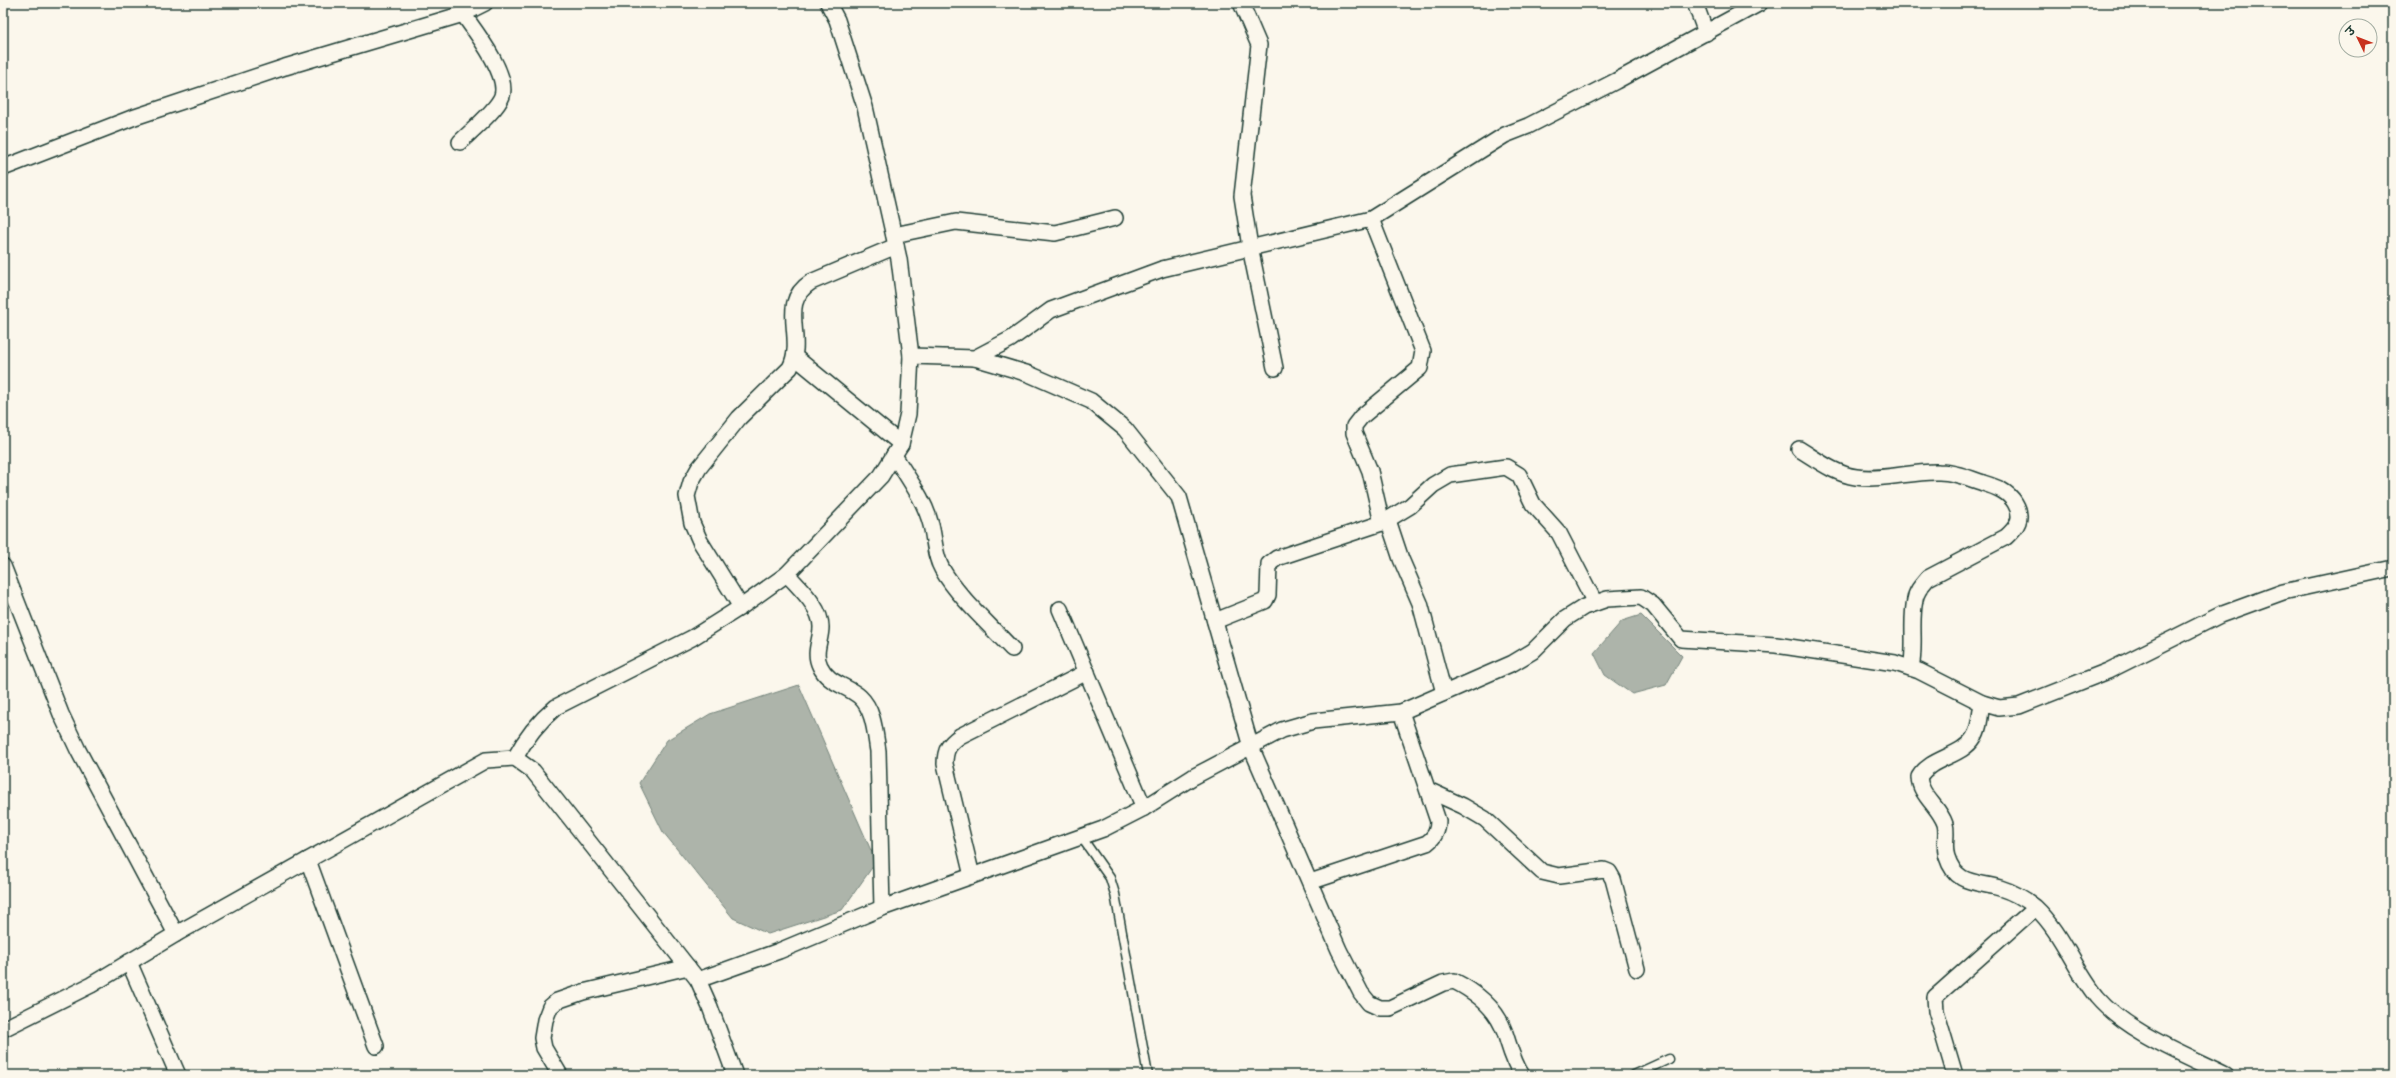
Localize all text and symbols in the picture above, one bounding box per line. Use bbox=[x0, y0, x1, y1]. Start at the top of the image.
north arrow bbox=[2338, 18, 2378, 58]
text: उ bbox=[2344, 24, 2360, 40]

